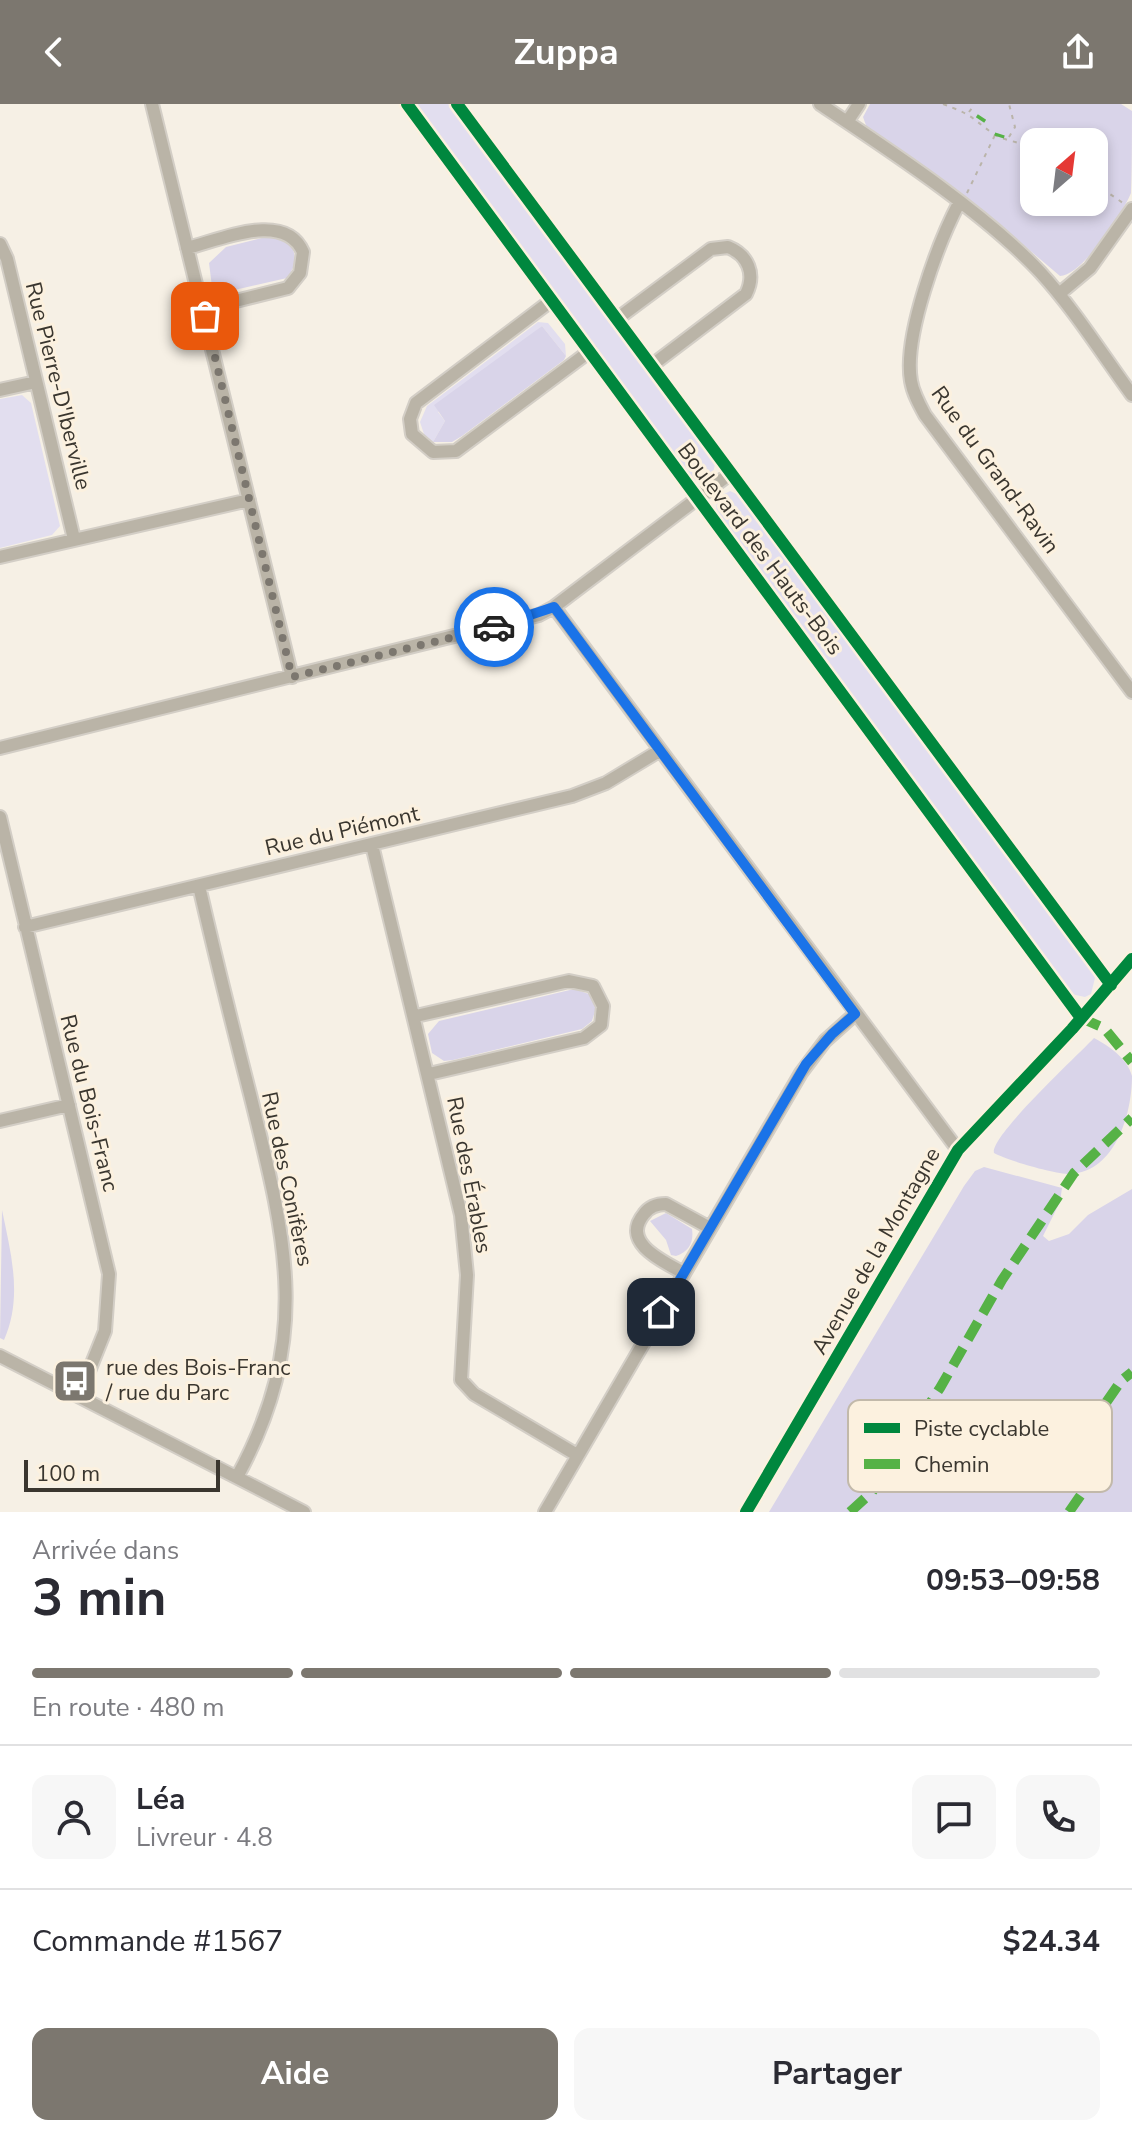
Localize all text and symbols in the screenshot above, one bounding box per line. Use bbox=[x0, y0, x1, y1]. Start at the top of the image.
text: Zuppa bbox=[513, 28, 619, 77]
icon: back bbox=[32, 30, 76, 74]
icon: share bbox=[1056, 30, 1100, 74]
north arrow bbox=[1020, 128, 1108, 216]
map controls bbox=[1020, 128, 1108, 216]
street label: Rue Pierre-D'Iberville bbox=[18, 279, 98, 493]
pin bbox=[171, 282, 239, 350]
icon: bag bbox=[183, 294, 227, 338]
street label: Rue du Grand-Ravin bbox=[924, 380, 1066, 560]
street label: Boulevard des Hauts-Bois bbox=[670, 437, 850, 661]
courier bbox=[454, 587, 534, 667]
icon: car bbox=[472, 605, 516, 649]
street label: Rue du Piémont bbox=[262, 799, 422, 863]
street label: Rue du Bois-Franc bbox=[53, 1011, 125, 1195]
street label: Rue des Conifères bbox=[254, 1089, 320, 1269]
street label: Rue des Érables bbox=[439, 1094, 499, 1256]
street label: Avenue de la Montagne bbox=[804, 1142, 948, 1360]
pin bbox=[627, 1278, 695, 1346]
icon: home bbox=[639, 1290, 683, 1334]
place label: rue des Bois-Franc / rue du Parc bbox=[105, 1353, 290, 1408]
bus stop icon: rue des Bois-Franc / rue du Parc bbox=[51, 1357, 99, 1405]
legend bbox=[848, 1400, 1112, 1492]
text: Piste cyclable bbox=[914, 1414, 1049, 1444]
text: Chemin bbox=[914, 1450, 989, 1480]
scale bar bbox=[24, 1456, 220, 1492]
text: 100 m bbox=[36, 1459, 100, 1489]
text: Arrivée dans bbox=[32, 1533, 179, 1568]
text: 09:53–09:58 bbox=[926, 1560, 1100, 1601]
text: 3 min bbox=[32, 1562, 167, 1633]
text: En route · 480 m bbox=[32, 1690, 225, 1725]
button: person bbox=[32, 1775, 116, 1859]
button: chat bbox=[912, 1775, 996, 1859]
button: phone bbox=[1016, 1775, 1100, 1859]
text: Léa bbox=[136, 1779, 185, 1820]
text: Livreur · 4.8 bbox=[136, 1820, 273, 1855]
text: Commande #1567 bbox=[32, 1921, 283, 1962]
text: $24.34 bbox=[1003, 1921, 1100, 1962]
button: Aide bbox=[32, 2028, 558, 2120]
button: Partager bbox=[574, 2028, 1100, 2120]

